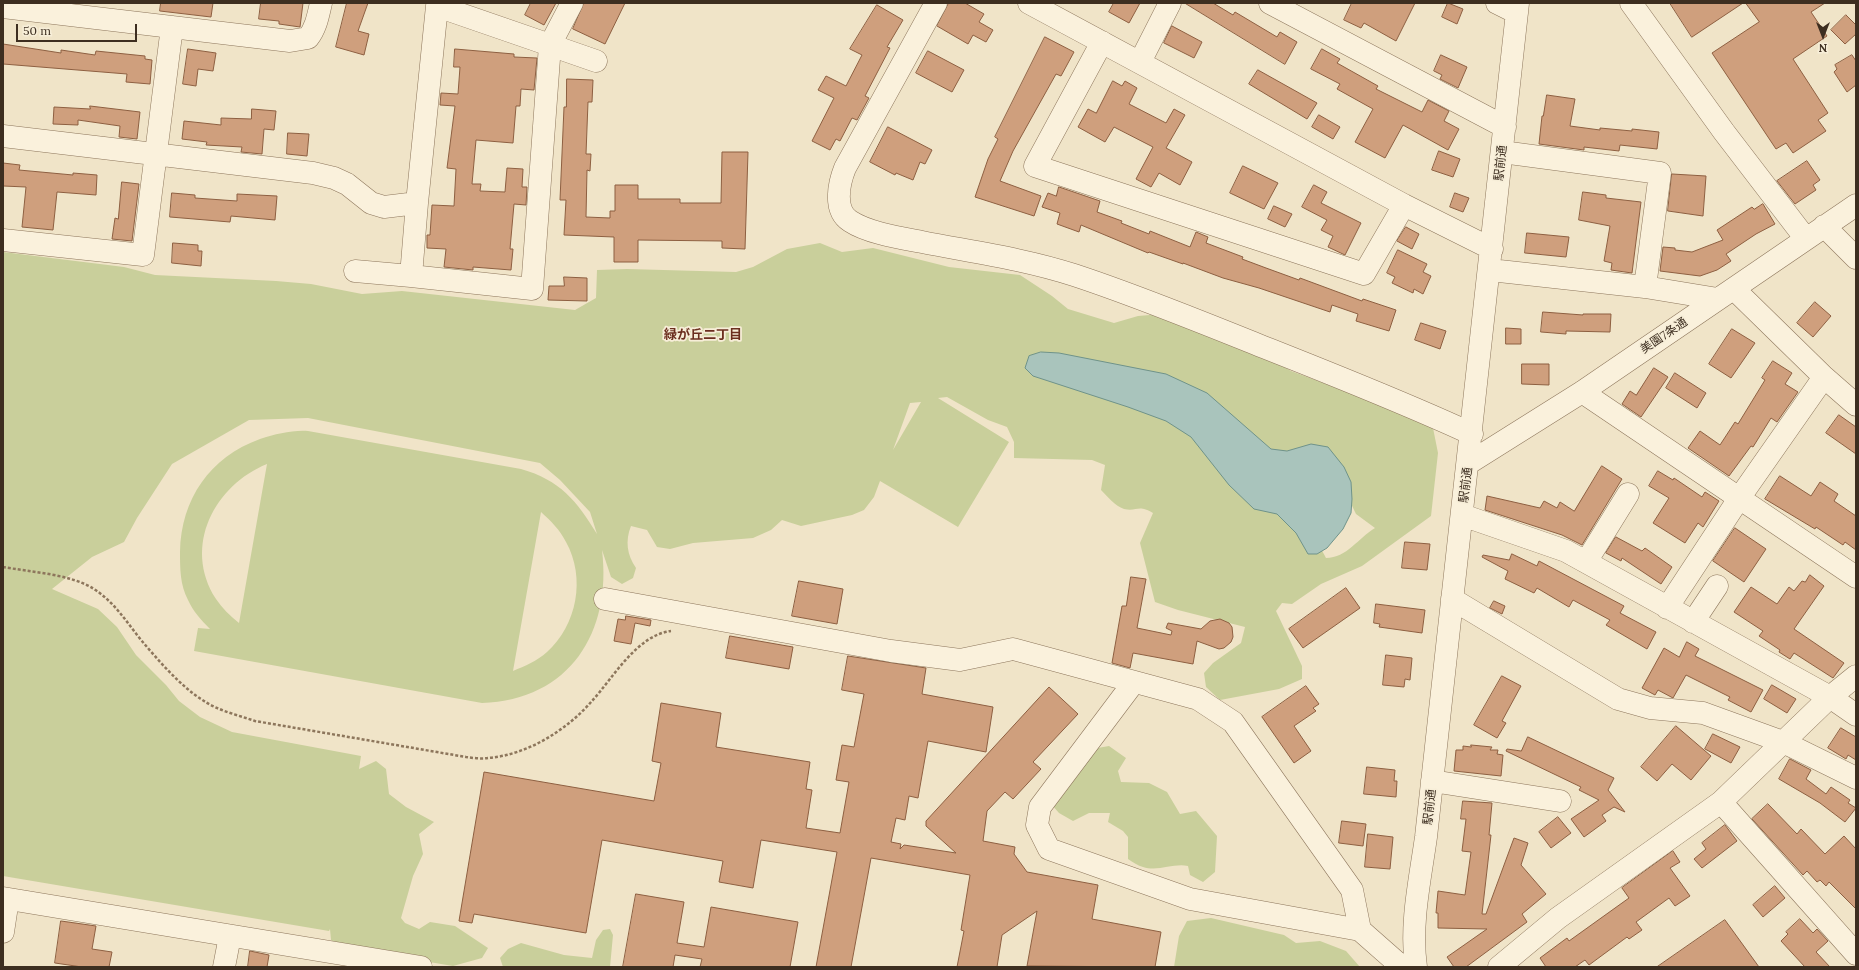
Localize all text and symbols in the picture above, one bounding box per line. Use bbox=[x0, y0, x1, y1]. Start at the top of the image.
scale bar bbox=[18, 16, 139, 42]
north arrow bbox=[1803, 16, 1843, 56]
text: 50 m bbox=[23, 23, 51, 38]
text: N bbox=[1819, 41, 1827, 55]
street label: 駅前通 bbox=[1492, 144, 1510, 182]
street label: 美園7条通 bbox=[1638, 315, 1690, 357]
district label: 緑が丘二丁目 bbox=[664, 327, 742, 343]
street label: 駅前通 bbox=[1457, 466, 1475, 504]
street label: 駅前通 bbox=[1421, 788, 1439, 826]

